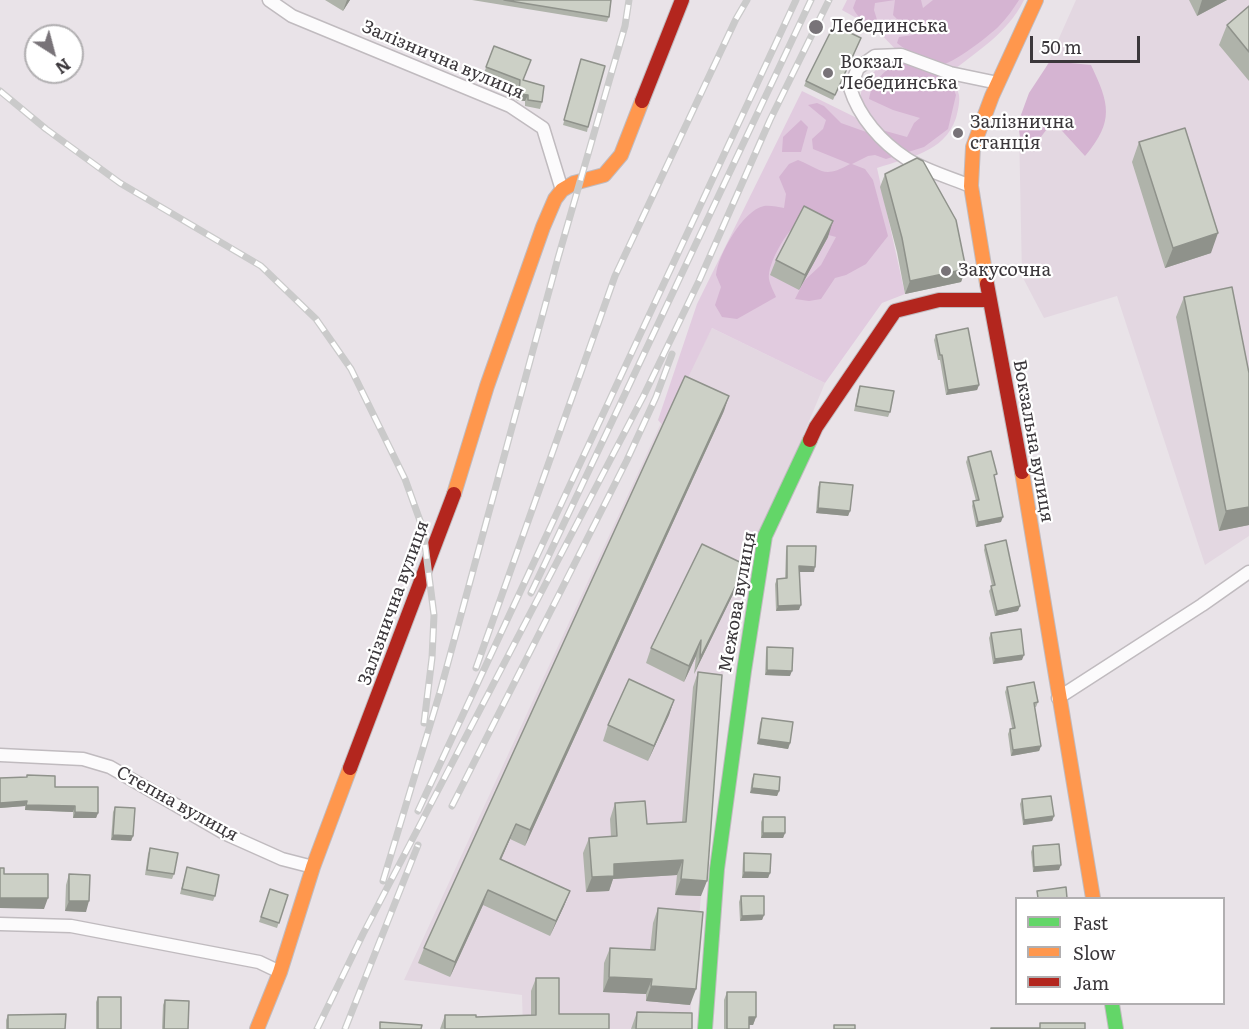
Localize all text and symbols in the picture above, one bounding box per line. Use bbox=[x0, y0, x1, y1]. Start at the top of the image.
street label: Залізнична вулиця bbox=[359, 16, 527, 104]
place label: Лебединська bbox=[830, 16, 948, 38]
marker: Лебединська bbox=[807, 18, 825, 36]
north arrow bbox=[24, 24, 84, 84]
scale bar bbox=[1033, 24, 1142, 62]
text: 50 m bbox=[1041, 33, 1082, 60]
place label: Вокзал Лебединська bbox=[840, 52, 958, 94]
text: N bbox=[51, 53, 76, 81]
marker: Вокзал Лебединська bbox=[821, 66, 835, 80]
place label: Залізнична станція bbox=[970, 112, 1074, 154]
marker: Залізнична станція bbox=[951, 126, 965, 140]
place label: Закусочна bbox=[958, 260, 1051, 282]
marker: Закусочна bbox=[939, 264, 953, 278]
street label: Вокзальна вулиця bbox=[1008, 358, 1058, 524]
street label: Залізнична вулиця bbox=[354, 518, 434, 688]
street label: Межова вулиця bbox=[715, 530, 761, 674]
street label: Степна вулиця bbox=[112, 762, 242, 846]
legend bbox=[1015, 897, 1225, 1005]
text: Fast bbox=[1073, 909, 1108, 936]
text: Slow bbox=[1073, 939, 1115, 966]
text: Jam bbox=[1073, 969, 1109, 996]

